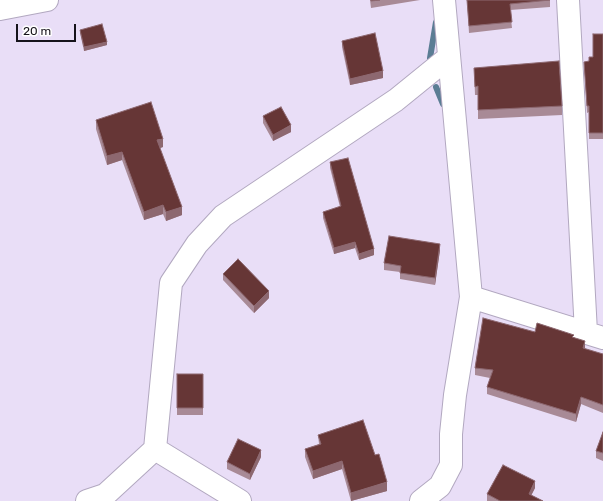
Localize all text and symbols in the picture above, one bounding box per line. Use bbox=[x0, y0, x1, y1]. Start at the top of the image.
scale bar bbox=[18, 16, 78, 42]
text: 20 m bbox=[23, 24, 51, 38]

